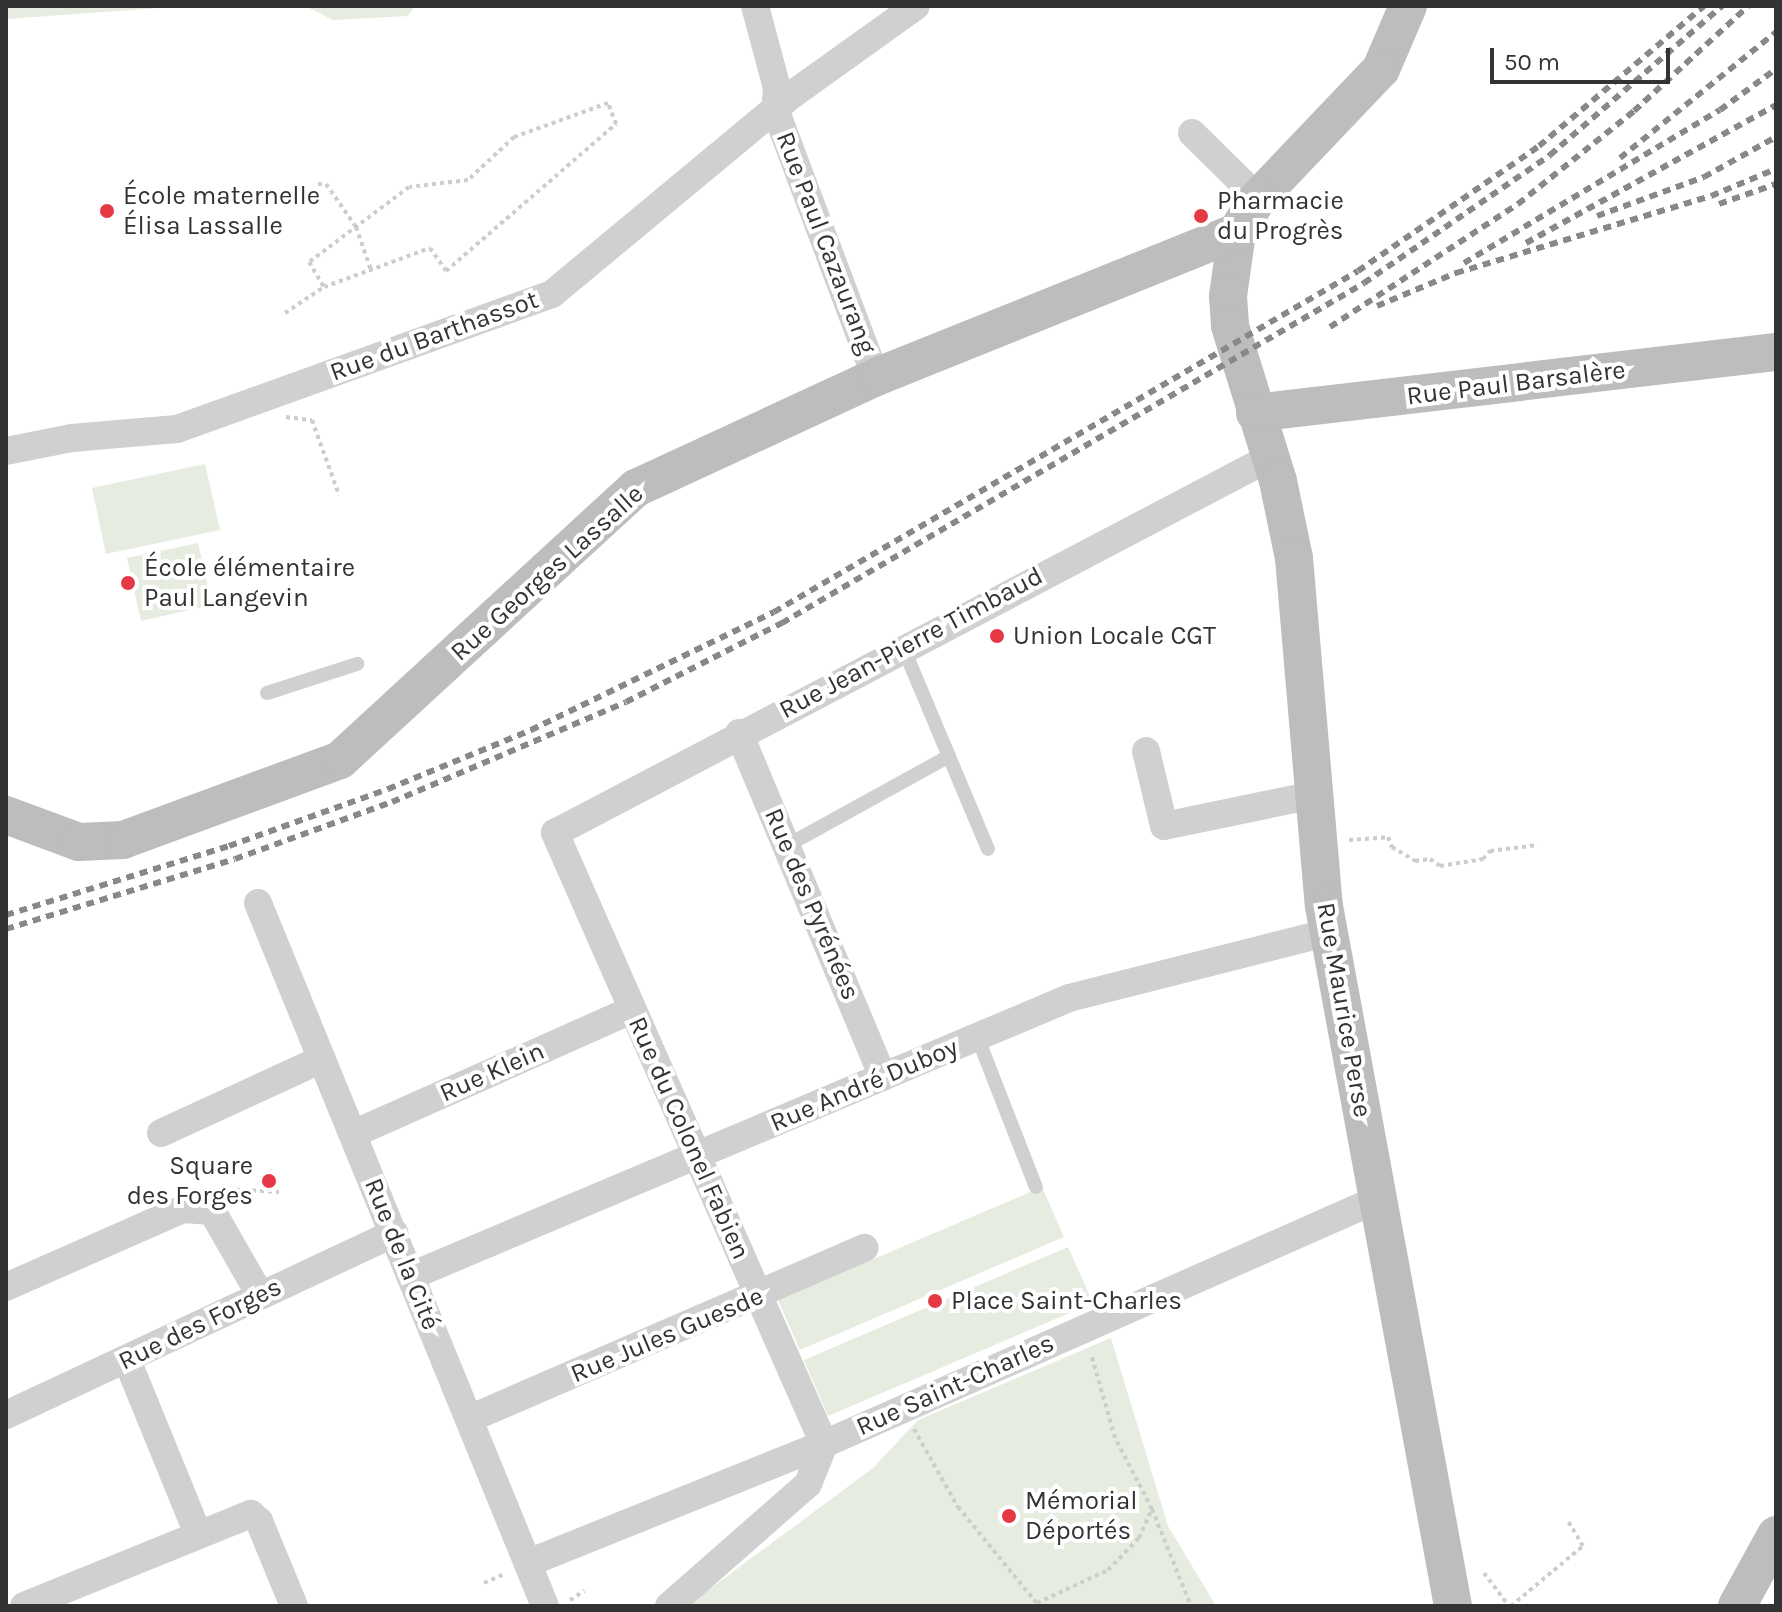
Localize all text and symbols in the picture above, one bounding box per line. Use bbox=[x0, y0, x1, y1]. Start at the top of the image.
scale bar bbox=[1494, 32, 1674, 82]
text: 50 m bbox=[1504, 48, 1560, 76]
street label: Rue Paul Cazaurang bbox=[769, 127, 883, 359]
place label: École maternelle Élisa Lassalle bbox=[123, 180, 320, 242]
place label: Pharmacie du Progrès bbox=[1217, 185, 1344, 246]
marker: École maternelle Élisa Lassalle bbox=[98, 202, 116, 220]
marker: Pharmacie du Progrès bbox=[1192, 207, 1210, 225]
street label: Rue du Barthassot bbox=[326, 284, 542, 388]
street label: Rue Paul Barsalère bbox=[1405, 354, 1627, 412]
street label: Rue Georges Lassalle bbox=[444, 478, 650, 668]
place label: École élémentaire Paul Langevin bbox=[144, 552, 355, 614]
street label: Rue Jean-Pierre Timbaud bbox=[774, 560, 1048, 726]
marker: École élémentaire Paul Langevin bbox=[119, 574, 137, 592]
place label: Union Locale CGT bbox=[1013, 620, 1216, 652]
marker: Union Locale CGT bbox=[988, 627, 1006, 645]
street label: Rue des Pyrénées bbox=[758, 804, 866, 1004]
street label: Rue Maurice Perse bbox=[1310, 900, 1378, 1120]
street label: Rue du Colonel Fabien bbox=[621, 1012, 757, 1264]
street label: Rue André Duboy bbox=[765, 1031, 963, 1139]
street label: Rue Klein bbox=[435, 1035, 549, 1109]
place label: Square des Forges bbox=[127, 1150, 253, 1212]
marker: Square des Forges bbox=[260, 1172, 278, 1190]
street label: Rue de la Cité bbox=[357, 1174, 447, 1334]
street label: Rue des Forges bbox=[113, 1271, 287, 1377]
street label: Rue Jules Guesde bbox=[566, 1280, 768, 1390]
place label: Place Saint-Charles bbox=[951, 1285, 1182, 1317]
marker: Place Saint-Charles bbox=[926, 1292, 944, 1310]
street label: Rue Saint-Charles bbox=[851, 1327, 1059, 1443]
place label: Mémorial Déportés bbox=[1025, 1485, 1138, 1546]
marker: Mémorial Déportés bbox=[1000, 1507, 1018, 1525]

